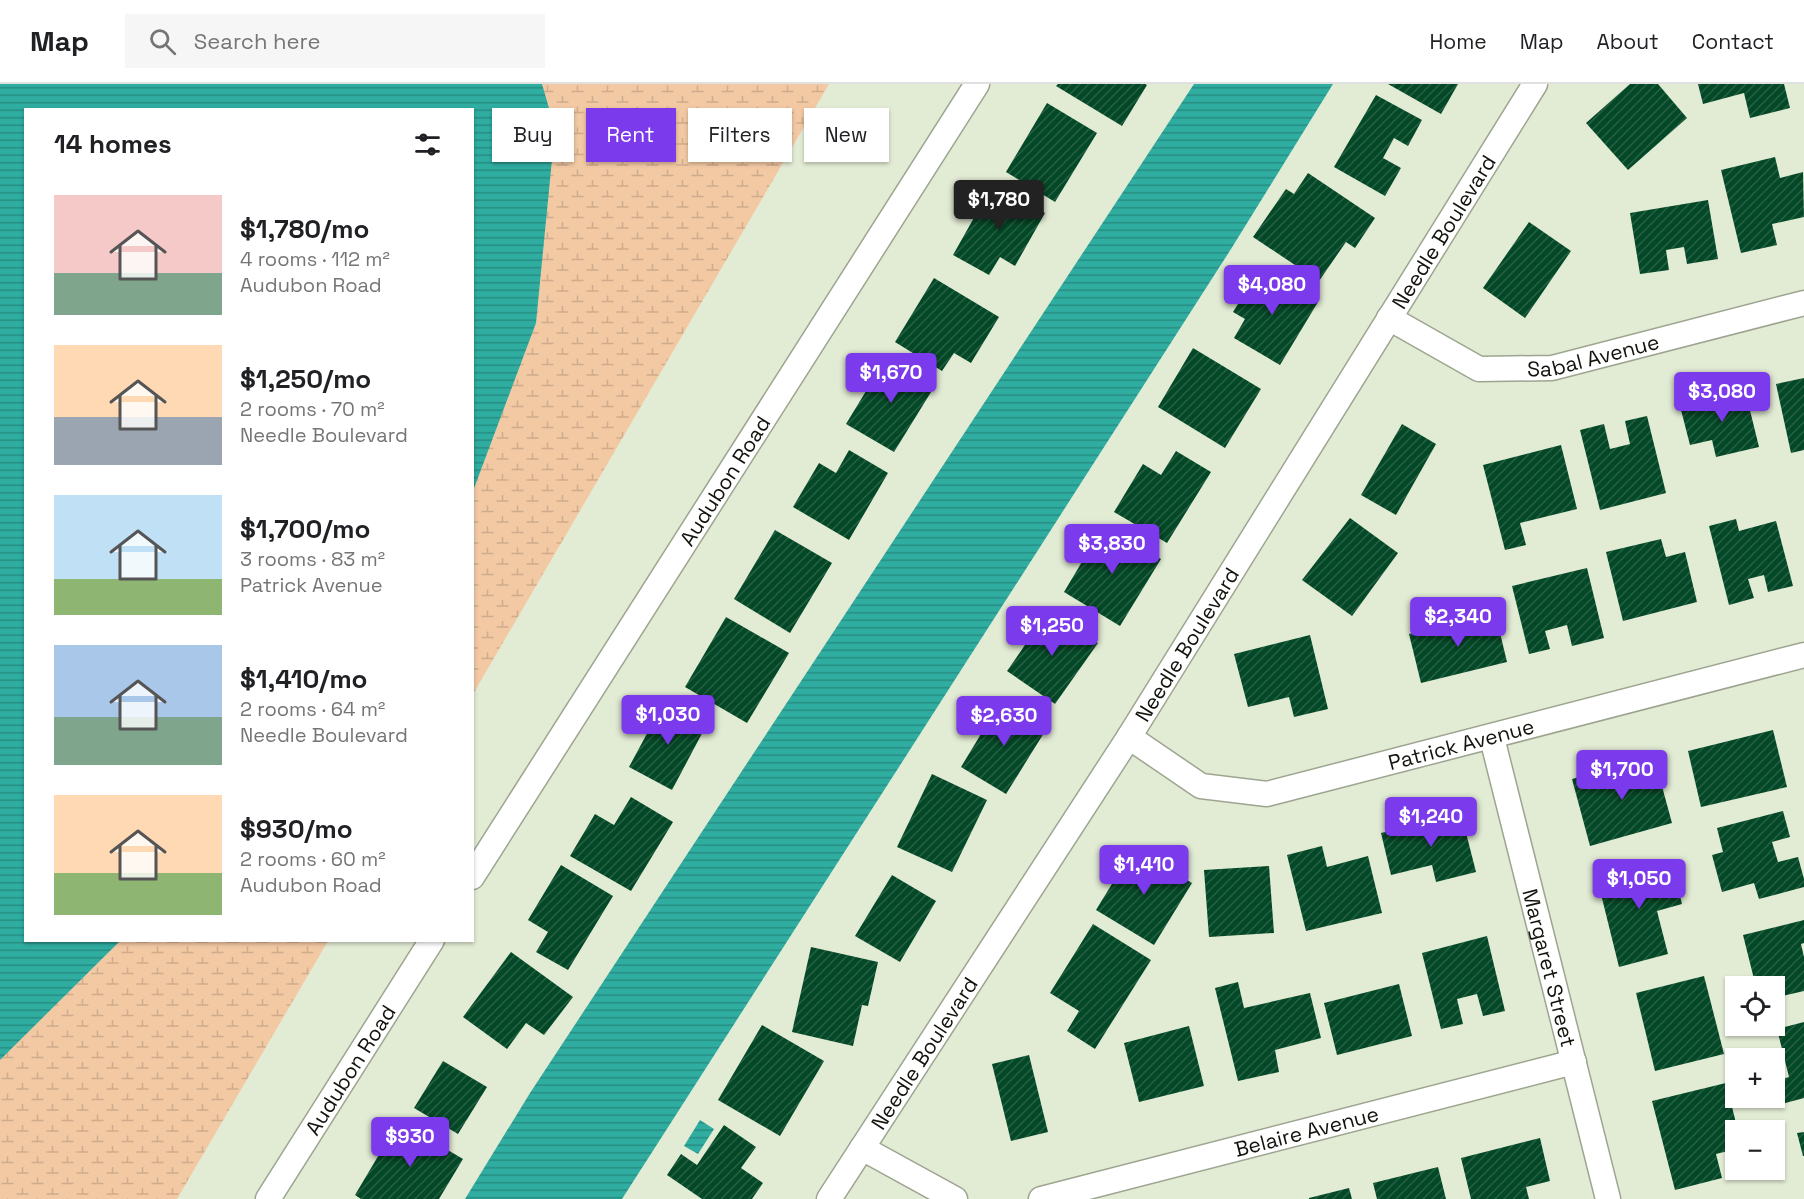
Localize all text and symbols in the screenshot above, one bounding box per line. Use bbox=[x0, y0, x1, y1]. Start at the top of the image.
search box bbox=[125, 14, 545, 68]
text: Map bbox=[30, 23, 89, 59]
icon: search bbox=[146, 25, 179, 58]
text: Search here bbox=[194, 27, 321, 55]
text: Home bbox=[1429, 28, 1487, 55]
text: Map bbox=[1520, 28, 1564, 55]
text: About bbox=[1597, 28, 1659, 55]
text: Contact bbox=[1692, 28, 1774, 55]
chip: Buy bbox=[492, 108, 574, 162]
chip: Rent bbox=[586, 108, 676, 162]
chip: Filters bbox=[688, 108, 792, 162]
chip: New bbox=[804, 108, 889, 162]
text: 14 homes bbox=[54, 127, 172, 161]
icon: filters bbox=[411, 128, 444, 161]
street label: Needle Boulevard bbox=[1385, 150, 1501, 314]
pin: $1,780 bbox=[950, 180, 1048, 231]
text: $1,780 bbox=[968, 186, 1030, 212]
text: $1,780/mo bbox=[240, 212, 369, 246]
icon: home bbox=[102, 219, 174, 291]
text: 4 rooms · 112 m² bbox=[240, 246, 390, 272]
pin: $4,080 bbox=[1223, 265, 1321, 316]
text: $4,080 bbox=[1238, 271, 1306, 297]
text: Audubon Road bbox=[240, 272, 382, 298]
street label: Sabal Avenue bbox=[1527, 327, 1662, 382]
pin: $1,670 bbox=[842, 353, 940, 404]
text: $1,670 bbox=[860, 359, 922, 385]
text: $1,250/mo bbox=[240, 362, 371, 396]
icon: home bbox=[102, 369, 174, 441]
pin: $3,080 bbox=[1673, 372, 1771, 423]
text: $3,080 bbox=[1688, 378, 1756, 404]
text: 2 rooms · 70 m² bbox=[240, 396, 384, 422]
street label: Audubon Road bbox=[673, 411, 776, 551]
text: Needle Boulevard bbox=[240, 422, 408, 448]
text: $1,700/mo bbox=[240, 512, 370, 546]
icon: home bbox=[102, 519, 174, 591]
pin: $3,830 bbox=[1063, 524, 1161, 575]
text: $3,830 bbox=[1078, 530, 1146, 556]
text: 3 rooms · 83 m² bbox=[240, 546, 385, 572]
street label: Needle Boulevard bbox=[1129, 562, 1245, 726]
text: Patrick Avenue bbox=[240, 572, 383, 598]
pin: $2,340 bbox=[1409, 597, 1507, 648]
text: $2,340 bbox=[1424, 603, 1492, 629]
pin: $1,250 bbox=[1003, 606, 1101, 657]
text: $1,250 bbox=[1020, 612, 1084, 638]
text: $1,410/mo bbox=[240, 662, 368, 696]
icon: home bbox=[102, 669, 174, 741]
pin: $1,030 bbox=[619, 695, 717, 746]
text: 2 rooms · 64 m² bbox=[240, 696, 385, 722]
pin: $2,630 bbox=[955, 696, 1053, 747]
text: $1,030 bbox=[636, 701, 700, 727]
text: $2,630 bbox=[970, 702, 1038, 728]
street label: Patrick Avenue bbox=[1385, 712, 1537, 776]
text: Needle Boulevard bbox=[240, 722, 408, 748]
pin: $1,700 bbox=[1573, 750, 1671, 801]
text: $1,700 bbox=[1590, 756, 1654, 782]
pin: $1,240 bbox=[1382, 797, 1480, 848]
text: $1,240 bbox=[1399, 803, 1463, 829]
text: $930/mo bbox=[240, 812, 353, 846]
icon: home bbox=[102, 819, 174, 891]
pin: $1,410 bbox=[1095, 845, 1193, 896]
text: 2 rooms · 60 m² bbox=[240, 846, 386, 872]
text: $1,410 bbox=[1114, 851, 1175, 877]
pin: $1,050 bbox=[1590, 859, 1688, 910]
text: $1,050 bbox=[1607, 865, 1671, 891]
text: Audubon Road bbox=[240, 872, 382, 898]
street label: Margaret Street bbox=[1517, 886, 1583, 1050]
street label: Needle Boulevard bbox=[864, 972, 983, 1134]
map controls bbox=[1725, 976, 1785, 1180]
button: locate bbox=[1725, 976, 1785, 1036]
street label: Audubon Road bbox=[299, 1000, 401, 1140]
button: + bbox=[1725, 1048, 1785, 1108]
street label: Belaire Avenue bbox=[1231, 1099, 1381, 1162]
pin: $930 bbox=[374, 1117, 446, 1168]
button: − bbox=[1725, 1120, 1785, 1180]
text: $930 bbox=[385, 1123, 435, 1149]

